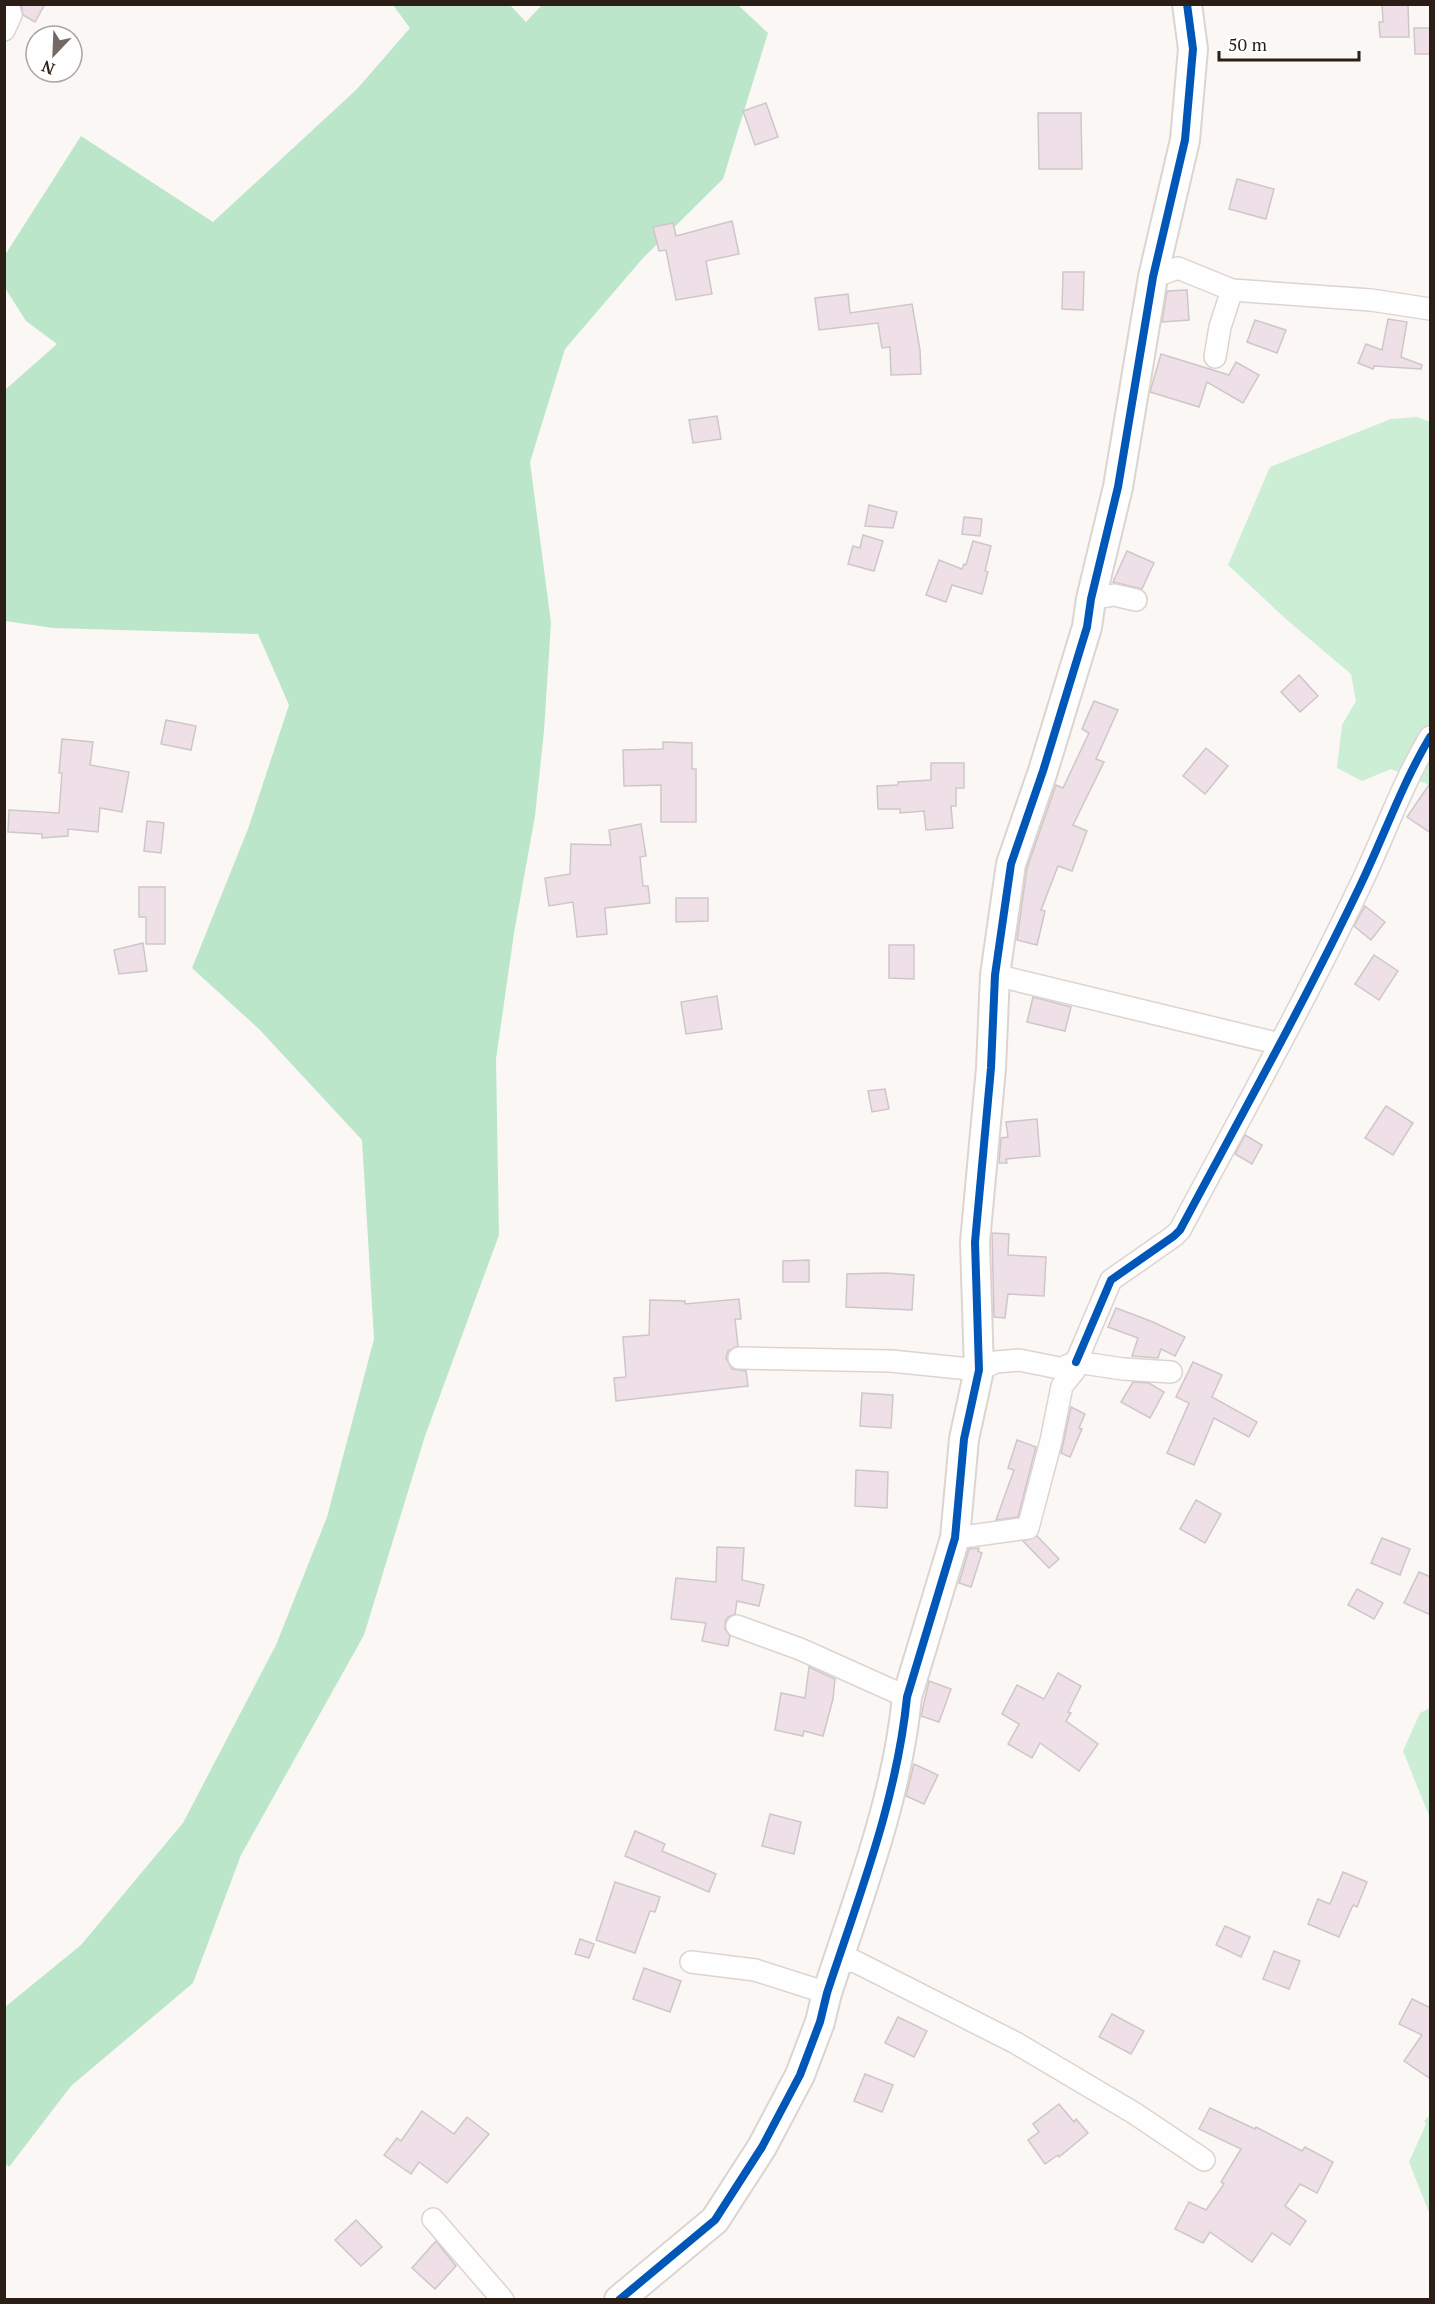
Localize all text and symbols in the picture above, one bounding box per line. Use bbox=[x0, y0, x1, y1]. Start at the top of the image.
north arrow bbox=[24, 24, 84, 84]
scale bar bbox=[1219, 24, 1358, 62]
text: 50 m bbox=[1228, 32, 1268, 56]
text: N bbox=[38, 55, 58, 80]

